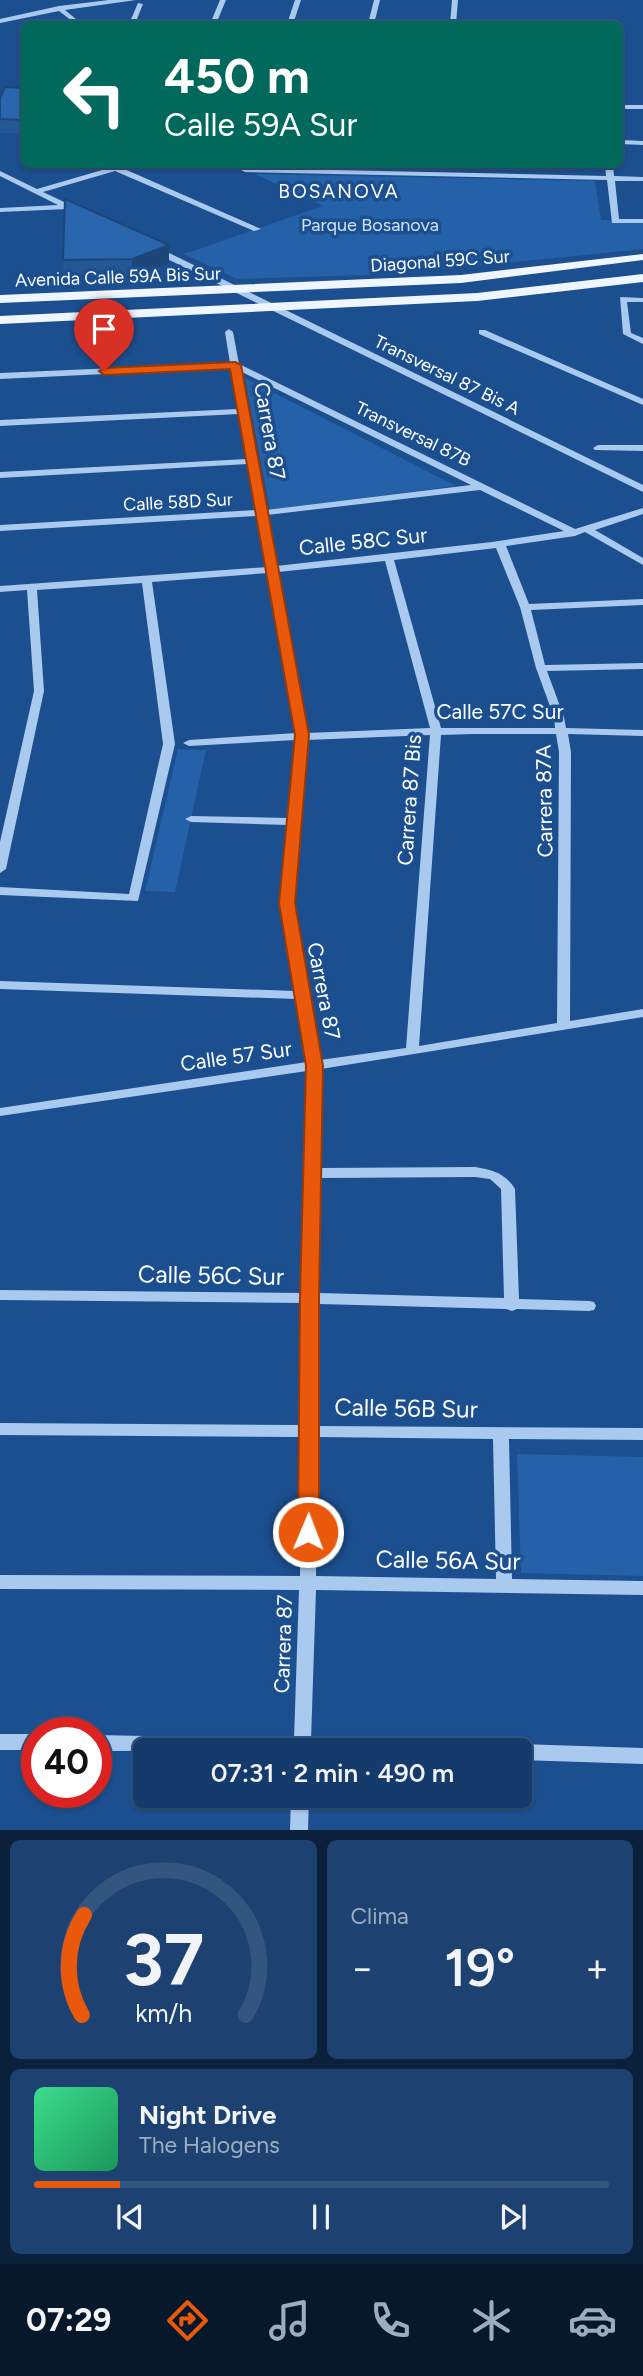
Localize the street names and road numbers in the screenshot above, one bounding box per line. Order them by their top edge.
street label: Diagonal 59C Sur [370,245,510,277]
street label: Avenida Calle 59A Bis Sur [15,262,221,292]
street label: Transversal 87 Bis A [371,330,523,420]
street label: Carrera 87 [249,380,291,482]
street label: Transversal 87B [352,397,474,471]
street label: Calle 58D Sur [123,488,233,516]
street label: Calle 58C Sur [298,522,428,560]
street label: Calle 57C Sur [436,699,564,724]
street label: Carrera 87 Bis [392,734,426,866]
street label: Carrera 87A [531,744,557,858]
street label: Carrera 87 [302,940,346,1042]
street label: Calle 57 Sur [179,1036,293,1076]
street label: Calle 56C Sur [138,1259,284,1291]
street label: Calle 56B Sur [334,1392,478,1424]
street label: Calle 56A Sur [375,1544,521,1576]
street label: Carrera 87 [269,1594,297,1694]

